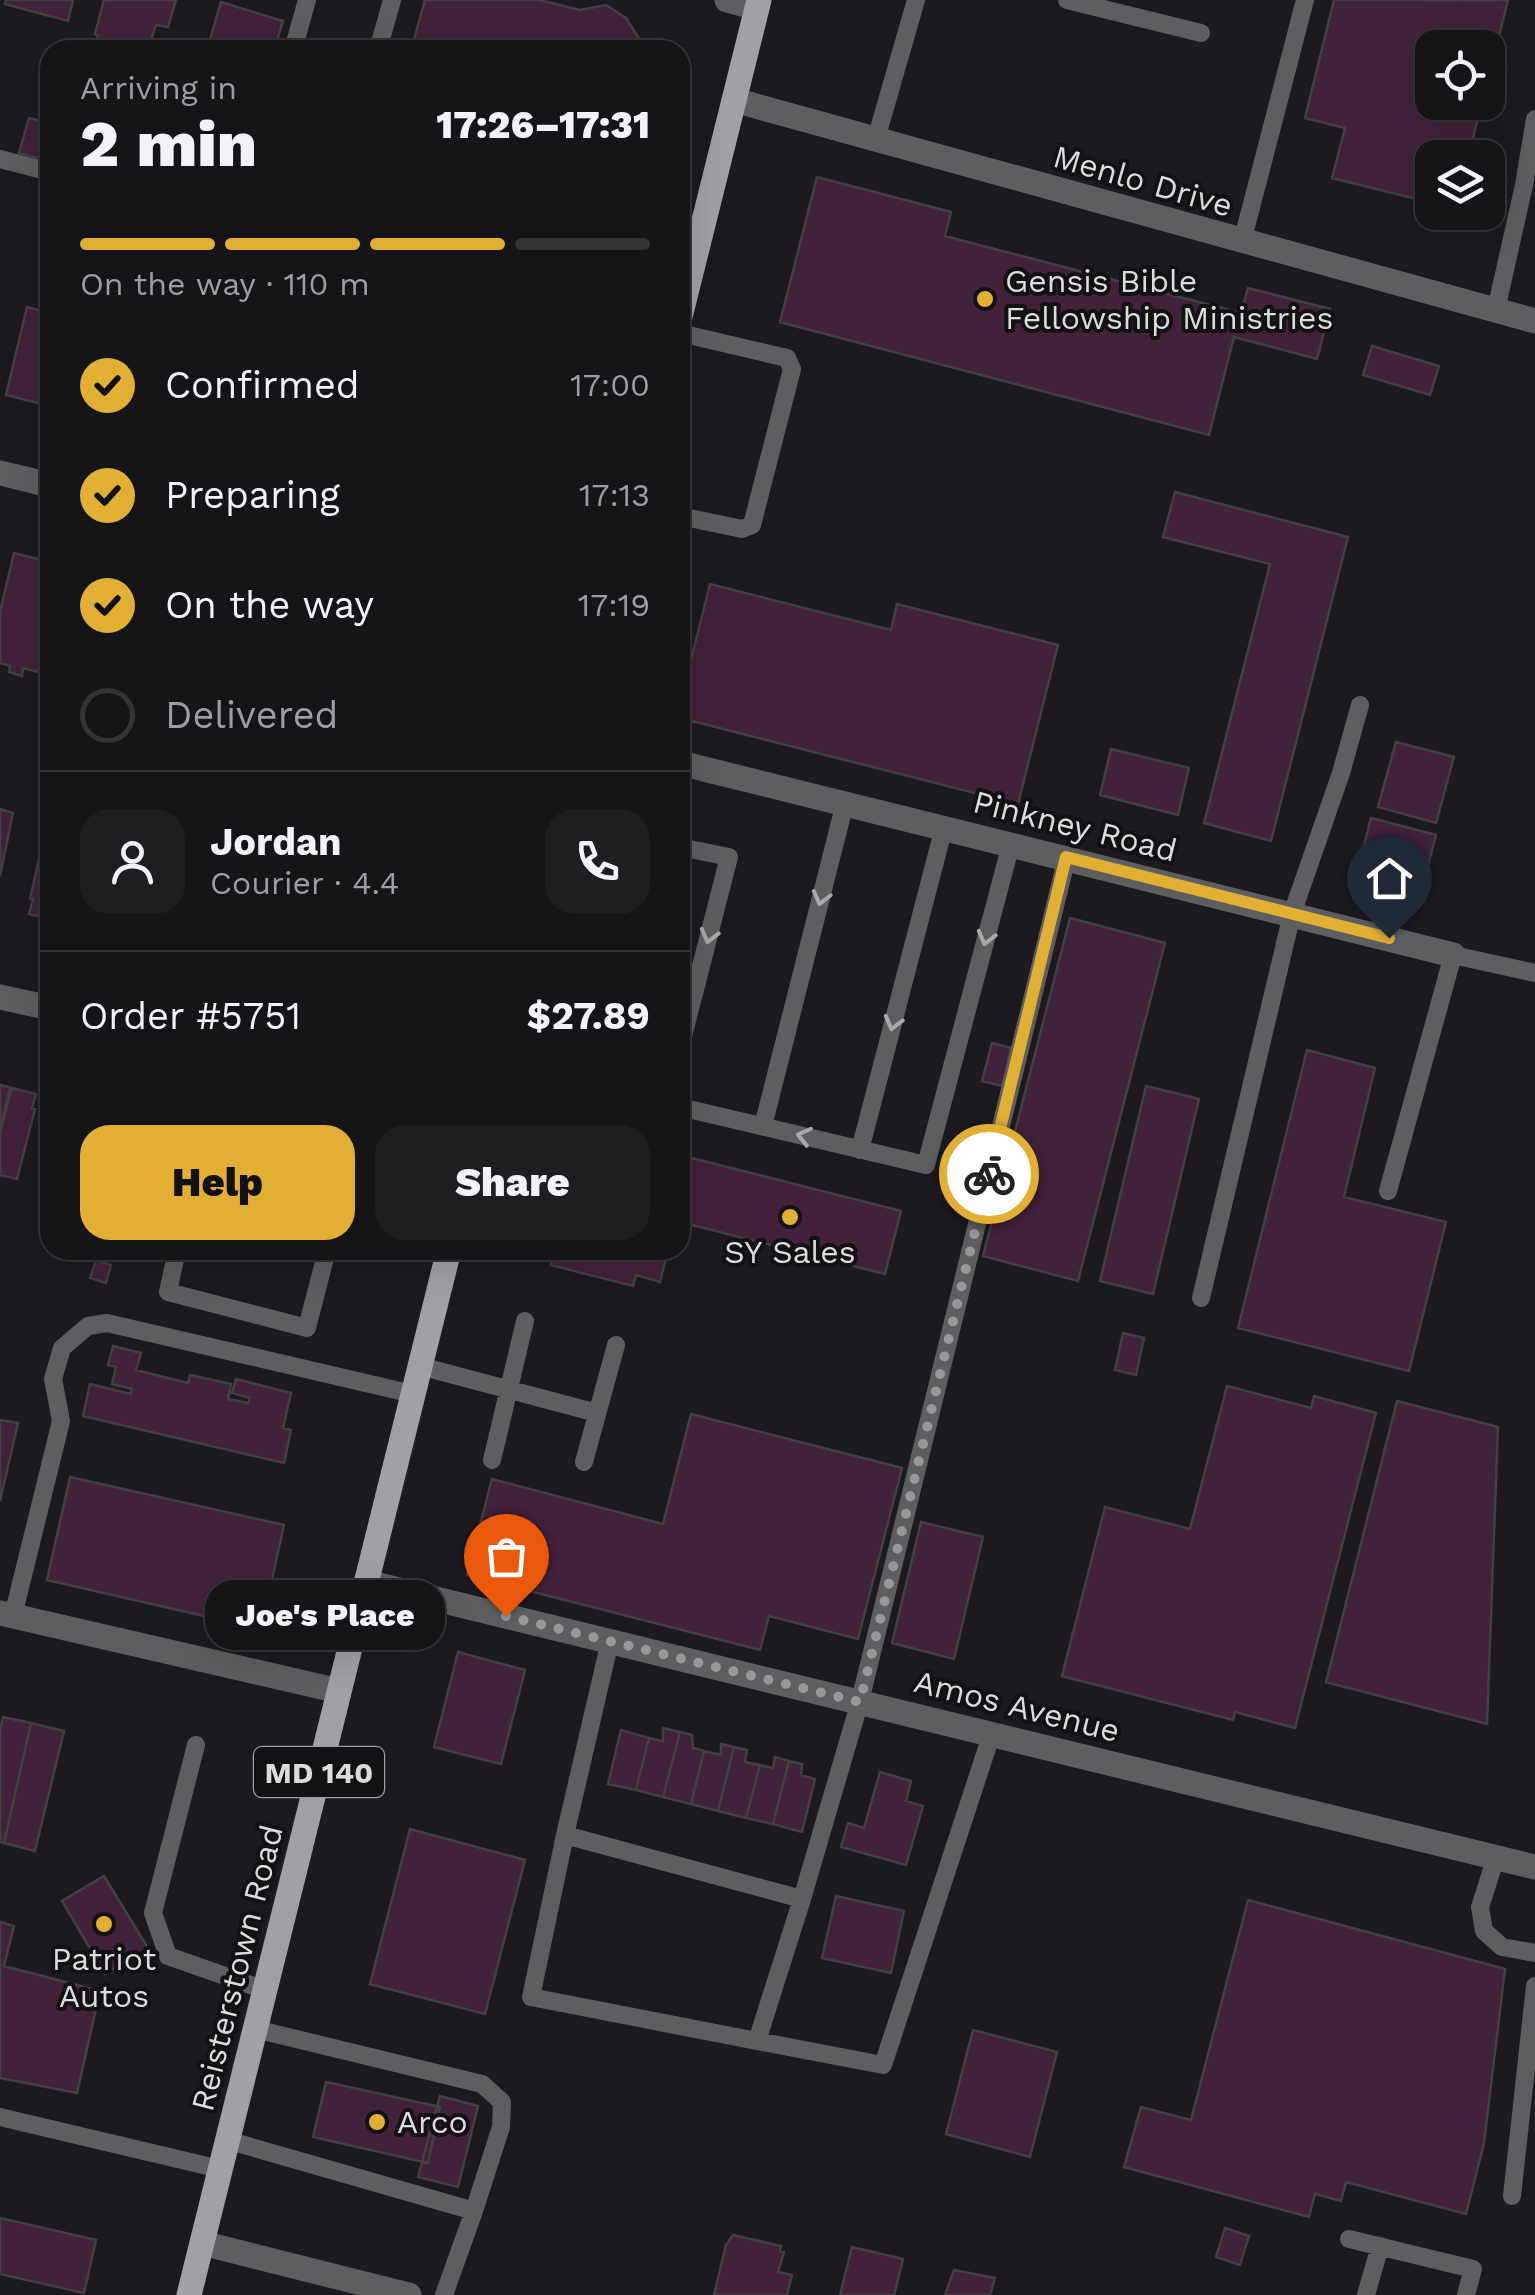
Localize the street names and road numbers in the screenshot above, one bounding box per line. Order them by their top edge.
street label: Menlo Drive [1049,137,1237,225]
street label: Pinkney Road [969,782,1181,870]
street label: Amos Avenue [910,1662,1124,1750]
road number: MD 140 [254,1747,384,1797]
street label: Reisterstown Road [183,1821,291,2115]

